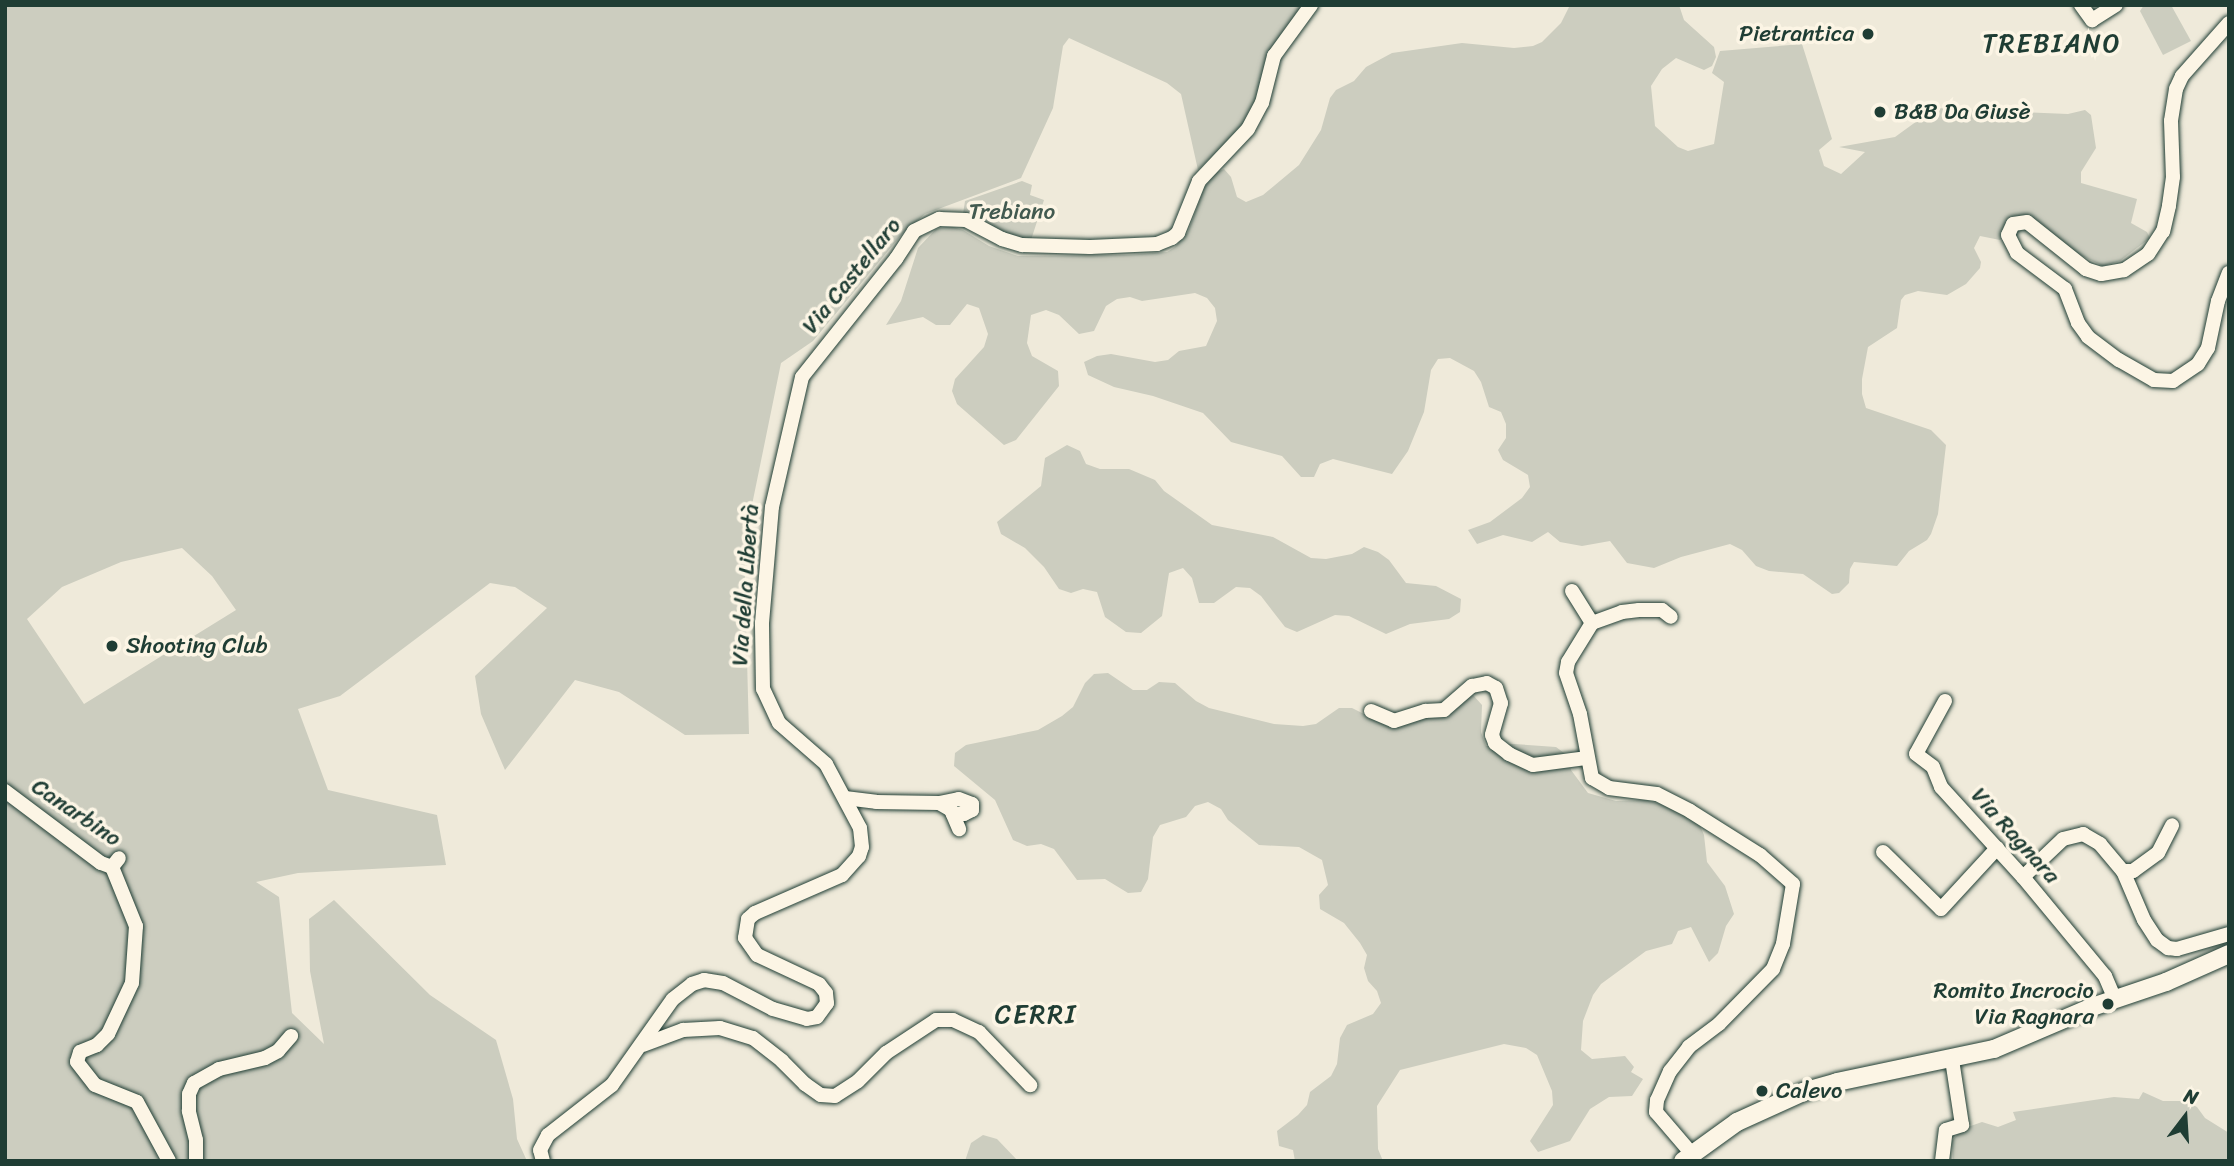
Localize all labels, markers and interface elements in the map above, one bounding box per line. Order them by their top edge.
place label: Pietrantica [1739,20,1854,48]
marker: Pietrantica [1860,26,1876,42]
district label: TREBIANO [1984,28,2120,60]
place label: B&B Da Giusè [1894,98,2031,126]
marker: B&B Da Giusè [1872,104,1888,120]
park label: Trebiano [969,198,1055,226]
street label: Via Castellaro [797,212,907,340]
street label: Via della Libertà [727,502,765,668]
place label: Shooting Club [126,632,268,660]
marker: Shooting Club [104,638,120,654]
street label: Canarbino [26,773,126,853]
street label: Via Ragnara [1965,782,2065,890]
place label: Romito Incrocio Via Ragnara [1934,977,2094,1031]
marker: Romito Incrocio Via Ragnara [2100,996,2116,1012]
district label: CERRI [997,999,1075,1031]
place label: Calevo [1776,1077,1842,1105]
text: N [2180,1079,2202,1114]
north arrow [2150,1082,2220,1152]
marker: Calevo [1754,1083,1770,1099]

